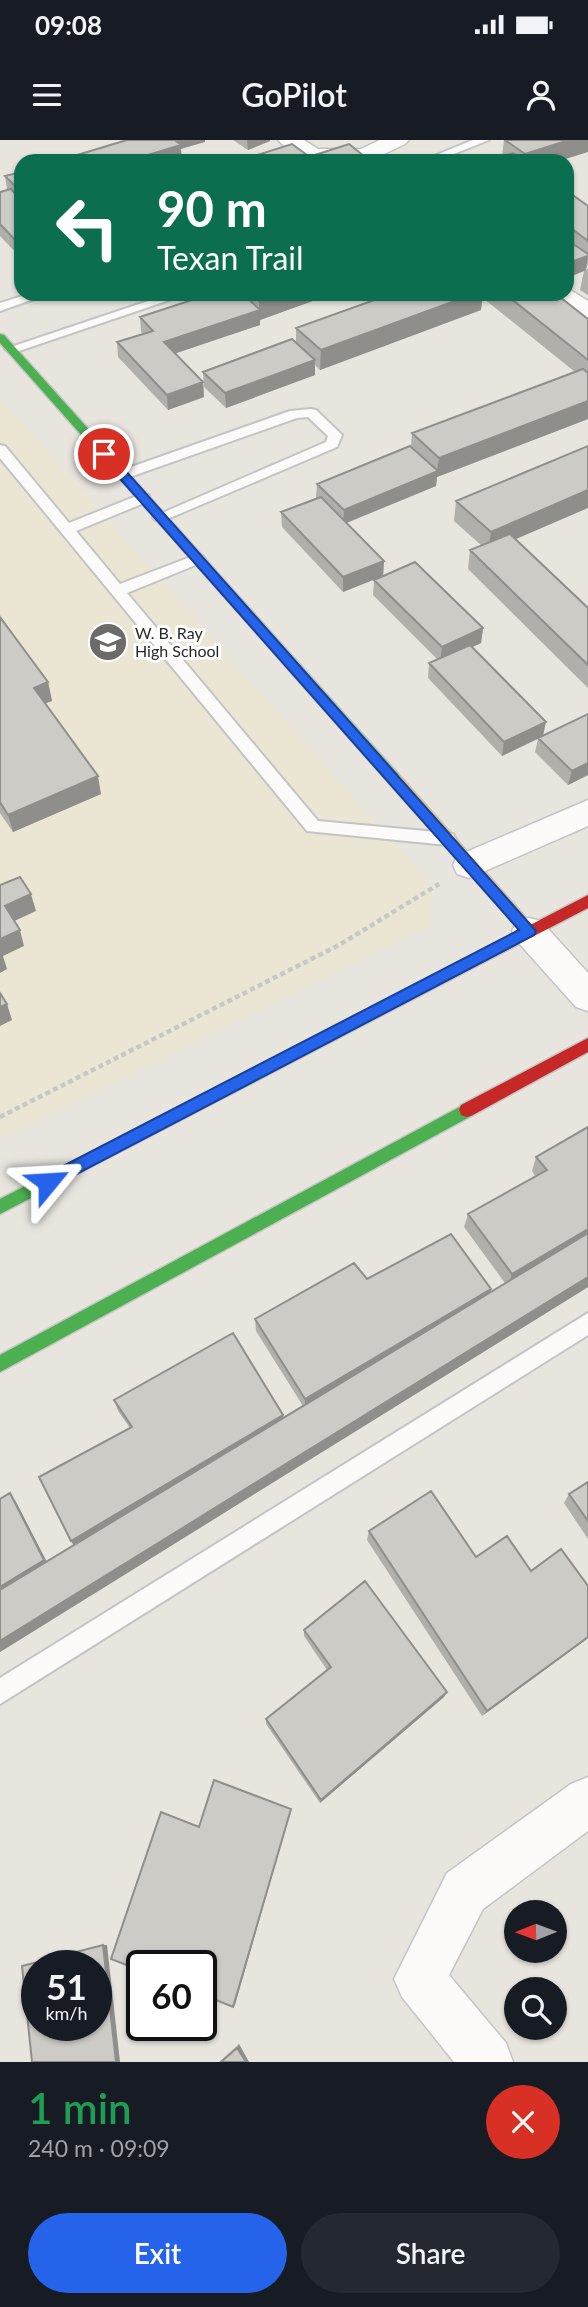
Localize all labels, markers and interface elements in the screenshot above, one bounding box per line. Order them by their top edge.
text: 09:08 [35,9,102,41]
text: GoPilot [241,75,347,114]
icon: menu [28,76,66,114]
icon: person [522,76,560,114]
text: 90 m [157,179,267,237]
icon: left [42,182,133,273]
text: Texan Trail [157,238,304,277]
pin [74,424,134,484]
icon: arrive [85,435,123,473]
school or university icon: W. B. Ray High School [87,621,129,663]
place label: W. B. Ray High School [135,623,219,660]
position arrow [11,1145,85,1219]
north arrow [504,1900,567,1964]
map controls [504,1900,567,2040]
speed limit sign: 60 [126,1950,217,2041]
text: 51 [46,1965,87,2007]
button: search [504,1977,567,2040]
text: km/h [45,2002,88,2024]
text: 1 min [28,2083,132,2133]
button: close [486,2085,560,2159]
text: 240 m · 09:09 [28,2134,170,2162]
button: Exit [28,2213,287,2293]
button: Share [301,2213,560,2293]

